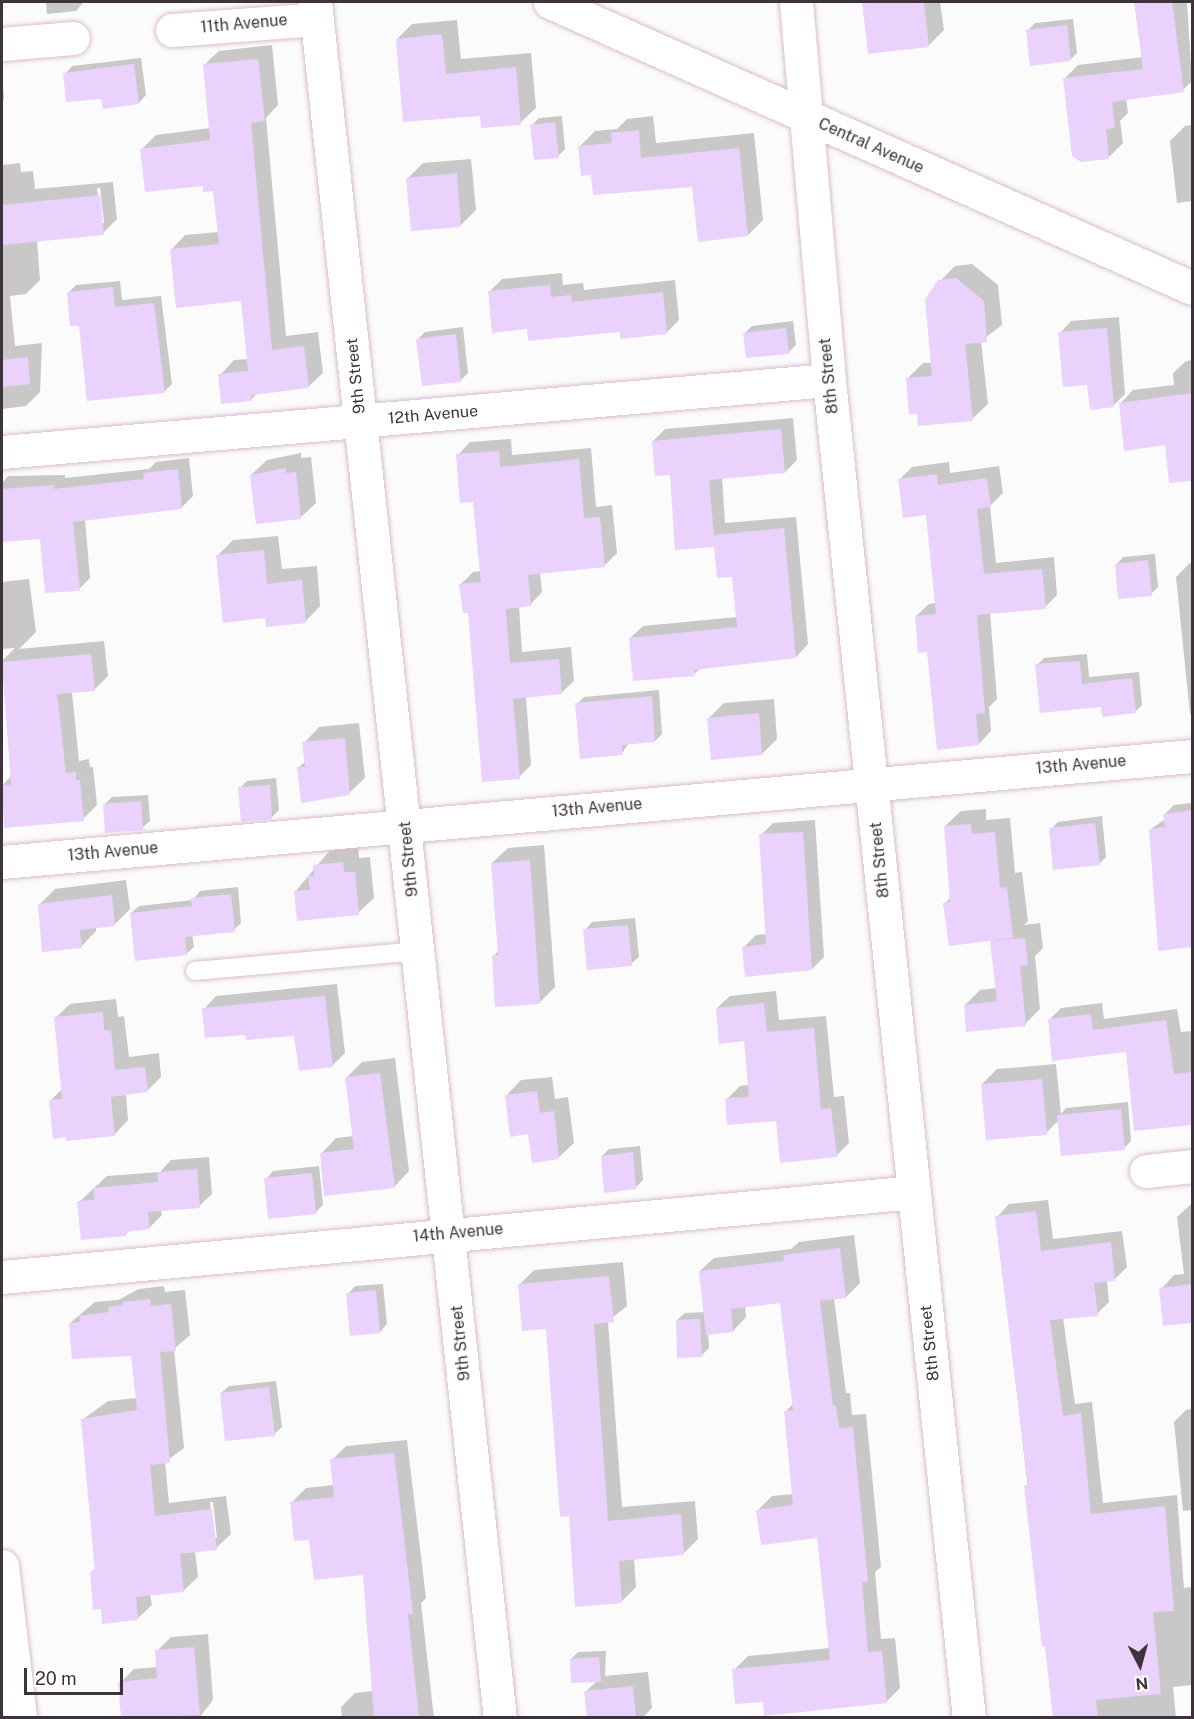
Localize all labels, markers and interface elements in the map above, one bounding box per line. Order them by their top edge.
street label: 11th Avenue [200,11,288,37]
street label: Central Avenue [815,114,927,178]
street label: 9th Street [342,337,370,415]
street label: 8th Street [815,337,843,415]
street label: 12th Avenue [387,401,479,429]
street label: 13th Avenue [1035,751,1127,779]
street label: 13th Avenue [551,794,643,822]
street label: 9th Street [395,820,423,898]
street label: 8th Street [866,821,894,899]
street label: 13th Avenue [67,838,159,866]
street label: 14th Avenue [412,1219,504,1247]
street label: 9th Street [447,1304,475,1382]
street label: 8th Street [916,1304,944,1382]
north arrow [1110,1635,1170,1695]
scale bar [27,1656,126,1694]
text: 20 m [35,1668,77,1689]
text: N [1135,1673,1149,1693]

